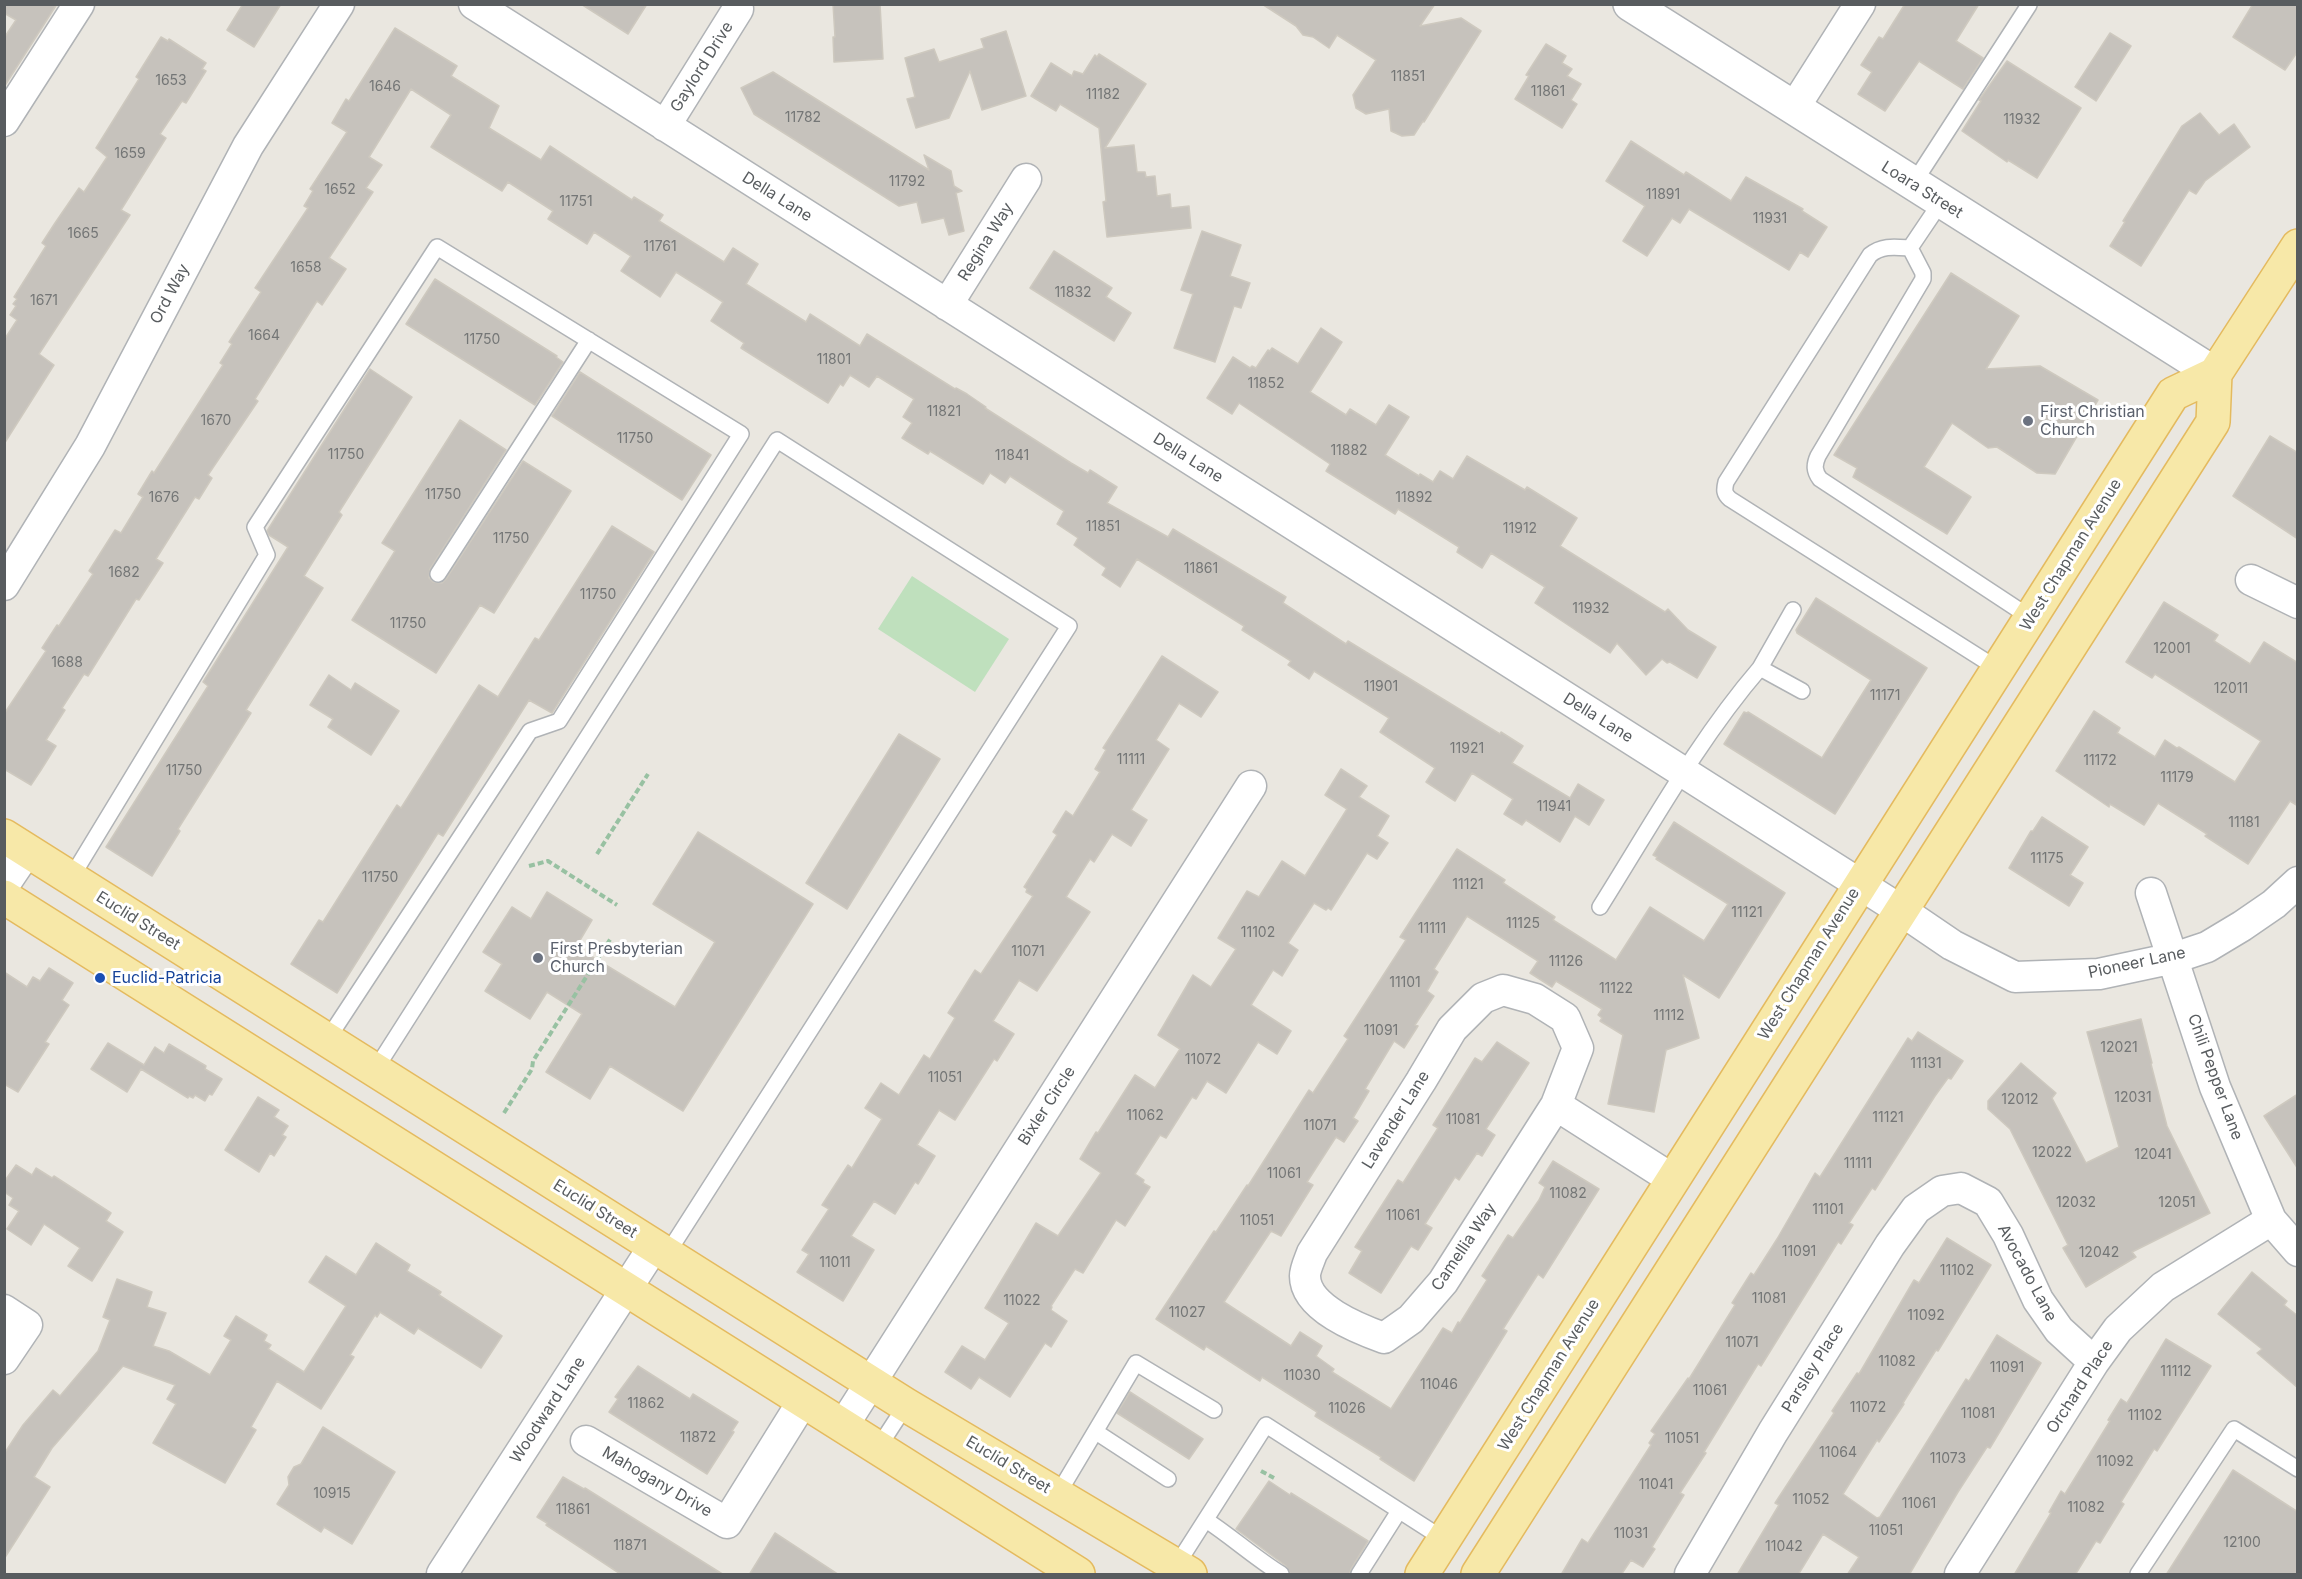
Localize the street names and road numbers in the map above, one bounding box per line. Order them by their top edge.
street label: Gaylord Drive [667,18,737,116]
street label: Loara Street [1878,157,1966,223]
street label: Della Lane [738,168,816,226]
street label: Regina Way [954,199,1018,285]
street label: Ord Way [146,261,194,327]
street label: Della Lane [1149,429,1227,487]
street label: West Chapman Avenue [2016,475,2126,635]
street label: Della Lane [1559,689,1637,747]
street label: West Chapman Avenue [1754,884,1864,1044]
street label: Euclid Street [92,888,184,954]
street label: Pioneer Lane [2087,943,2187,983]
street label: Chili Pepper Lane [2183,1011,2247,1143]
street label: Bixler Circle [1014,1063,1080,1149]
street label: Lavender Lane [1358,1068,1434,1172]
street label: Euclid Street [549,1176,641,1242]
street label: Camellia Way [1428,1199,1500,1295]
street label: Avocado Lane [1993,1221,2061,1325]
street label: West Chapman Avenue [1494,1295,1604,1455]
street label: Parsley Place [1778,1320,1848,1416]
street label: Orchard Place [2043,1337,2117,1437]
street label: Woodward Lane [506,1353,590,1467]
street label: Euclid Street [962,1432,1054,1498]
street label: Mahogany Drive [599,1443,715,1521]

